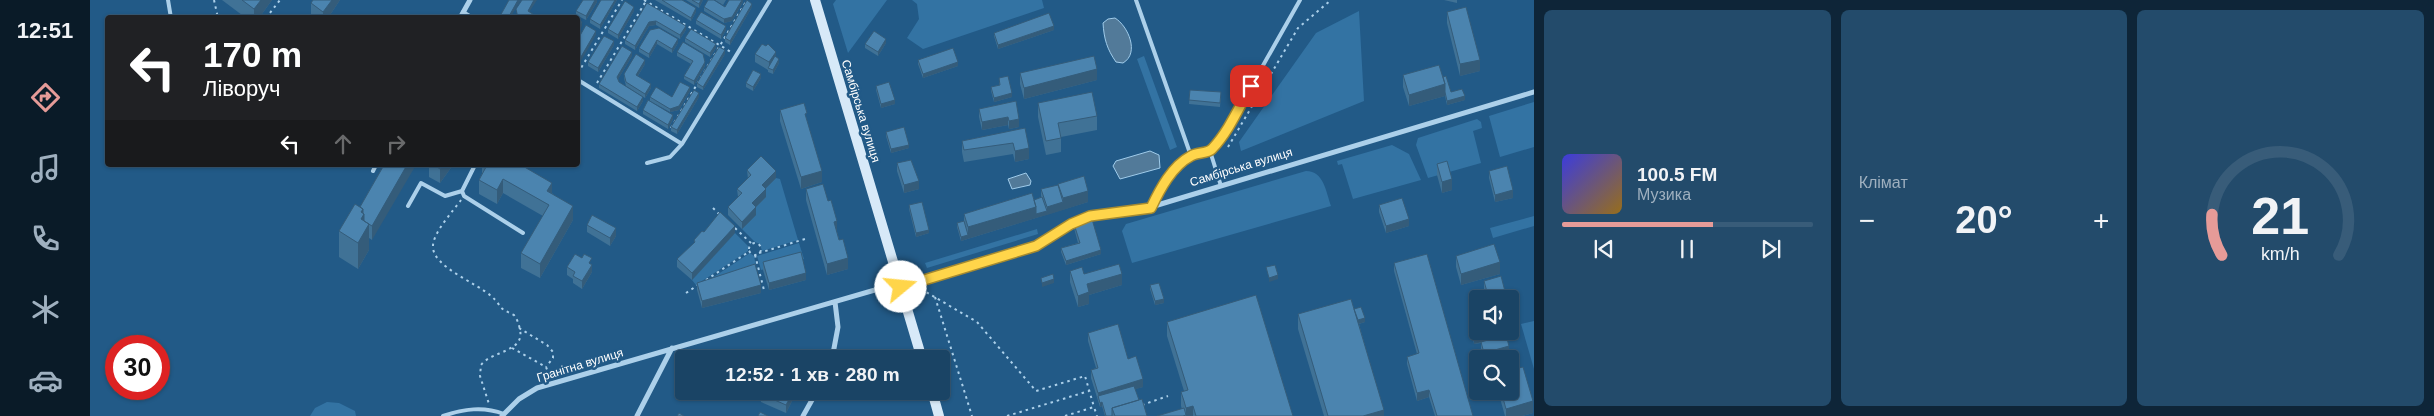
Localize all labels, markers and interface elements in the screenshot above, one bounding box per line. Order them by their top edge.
text: 12:51 [17,18,73,43]
icon: left [120,35,185,100]
text: 170 m [203,35,302,74]
street label: Самбірська вулиця [839,58,883,164]
pin [1230,65,1272,107]
icon: arrive [1237,72,1265,100]
text: Ліворуч [203,76,280,101]
icon: directions [28,80,63,115]
icon: left [276,130,304,158]
icon: ahead [329,130,357,158]
icon: right [382,130,410,158]
street label: Самбірська вулиця [1188,145,1294,189]
icon: music [28,151,63,186]
text: 100.5 FM [1637,164,1717,185]
text: Клімат [1859,174,1908,191]
text: Музика [1637,186,1691,203]
text: 21 [2252,187,2310,245]
text: 20° [1955,199,2013,241]
text: − [1859,205,1875,236]
text: + [2093,205,2109,236]
icon: phone [28,221,63,256]
icon: previous [1590,235,1618,263]
icon: pause [1673,235,1701,263]
icon: next [1757,235,1785,263]
text: km/h [2261,244,2300,264]
position arrow [874,260,926,312]
map controls [1469,290,1519,400]
button: sound [1469,290,1519,340]
icon: climate [28,292,63,327]
speed limit sign: 30 [105,335,170,400]
street label: Гранітна вулиця [535,345,625,385]
button: search [1469,350,1519,400]
icon: car [28,363,63,398]
text: 12:52 · 1 хв · 280 m [725,364,900,385]

